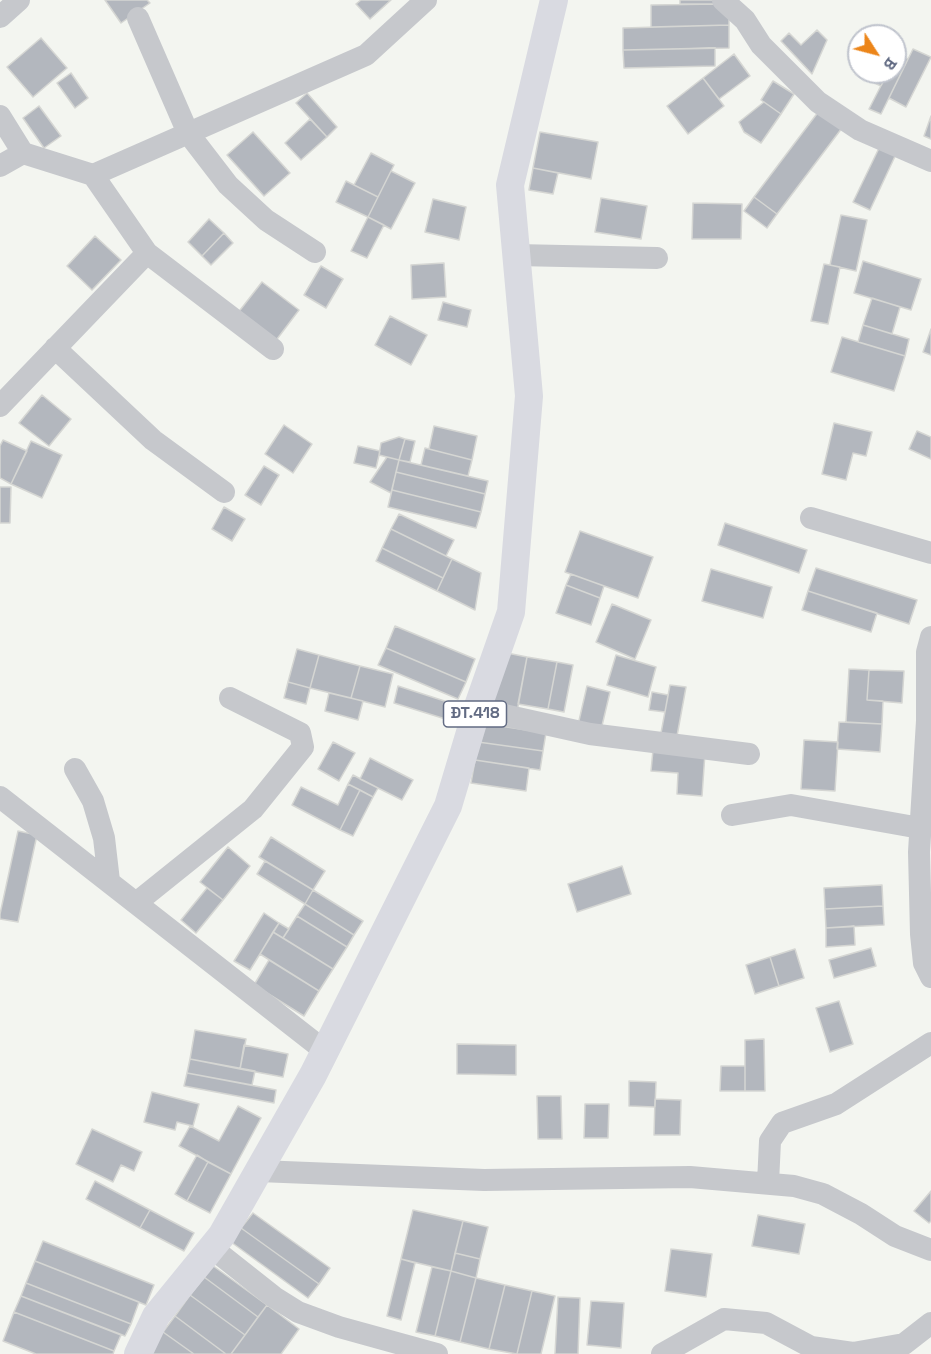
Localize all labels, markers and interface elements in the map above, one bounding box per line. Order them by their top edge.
north arrow [847,24,907,84]
text: B [879,53,902,74]
road number: ĐT.418 [444,701,506,727]

